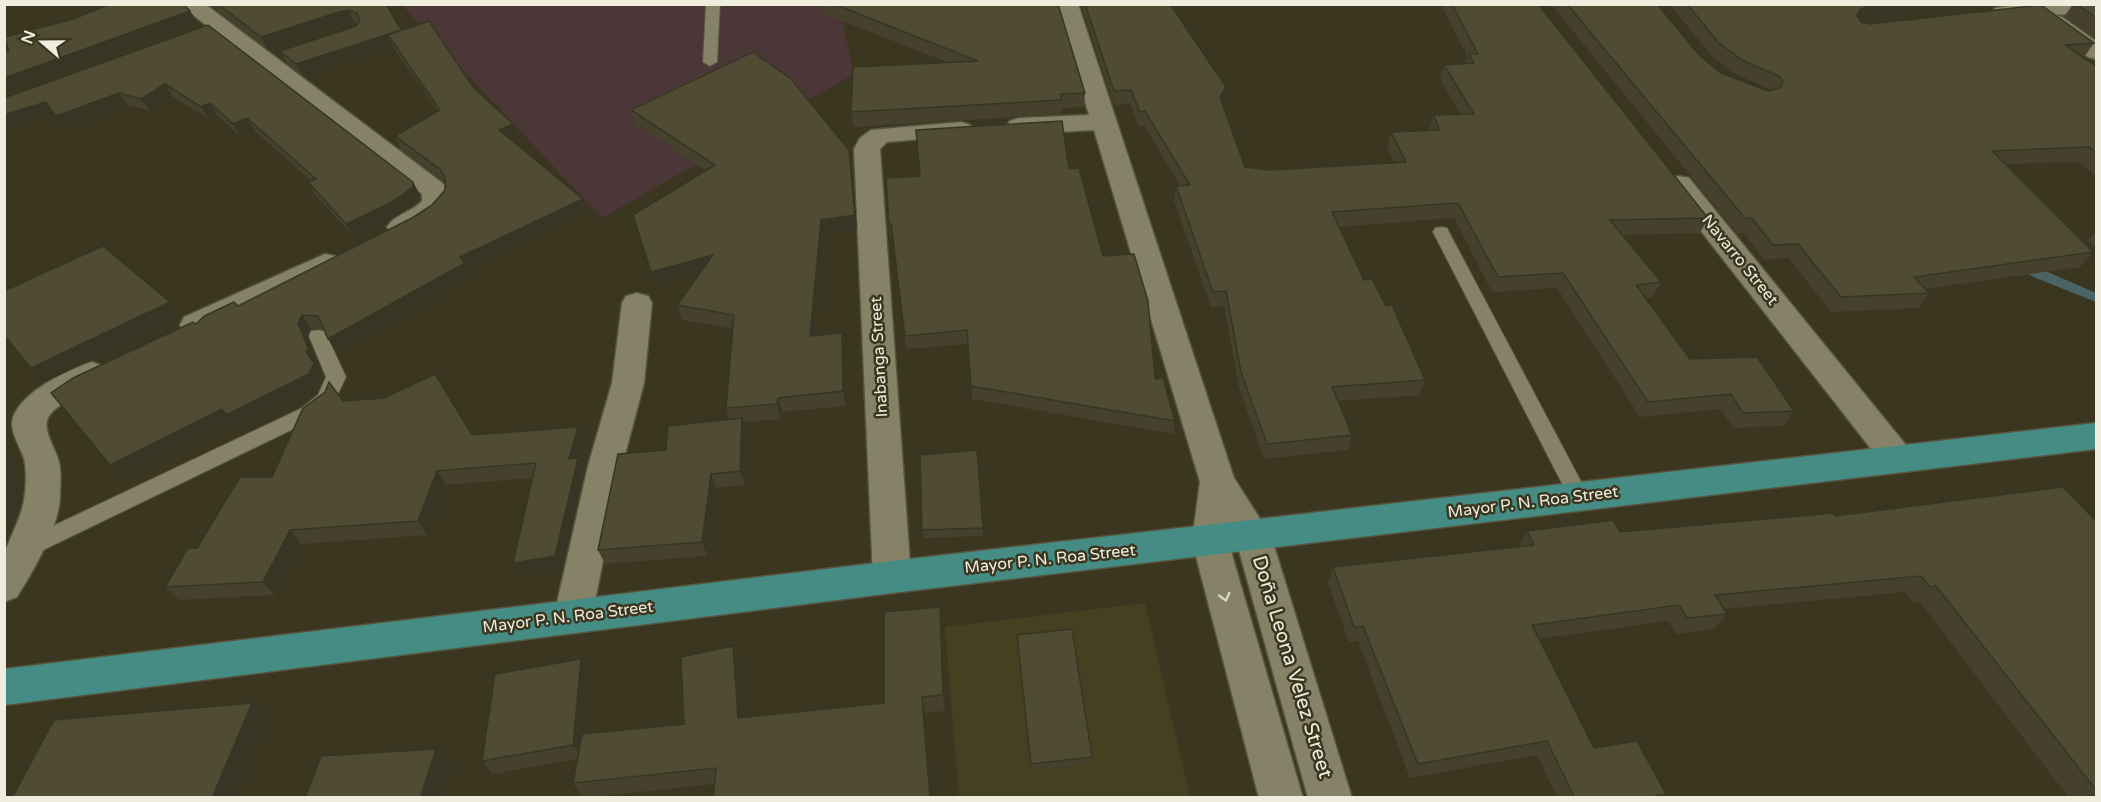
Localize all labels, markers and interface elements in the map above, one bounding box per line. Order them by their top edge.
north arrow [12,12,72,72]
text: N [17,28,40,47]
street label: Navarro Street [1697,211,1783,309]
street label: Inabanga Street [866,296,892,418]
street label: Mayor P. N. Roa Street [1447,482,1619,522]
street label: Mayor P. N. Roa Street [964,540,1136,578]
street label: Doña Leona Velez Street [1247,553,1337,782]
one-way arrow [1218,592,1231,602]
street label: Mayor P. N. Roa Street [482,597,654,637]

